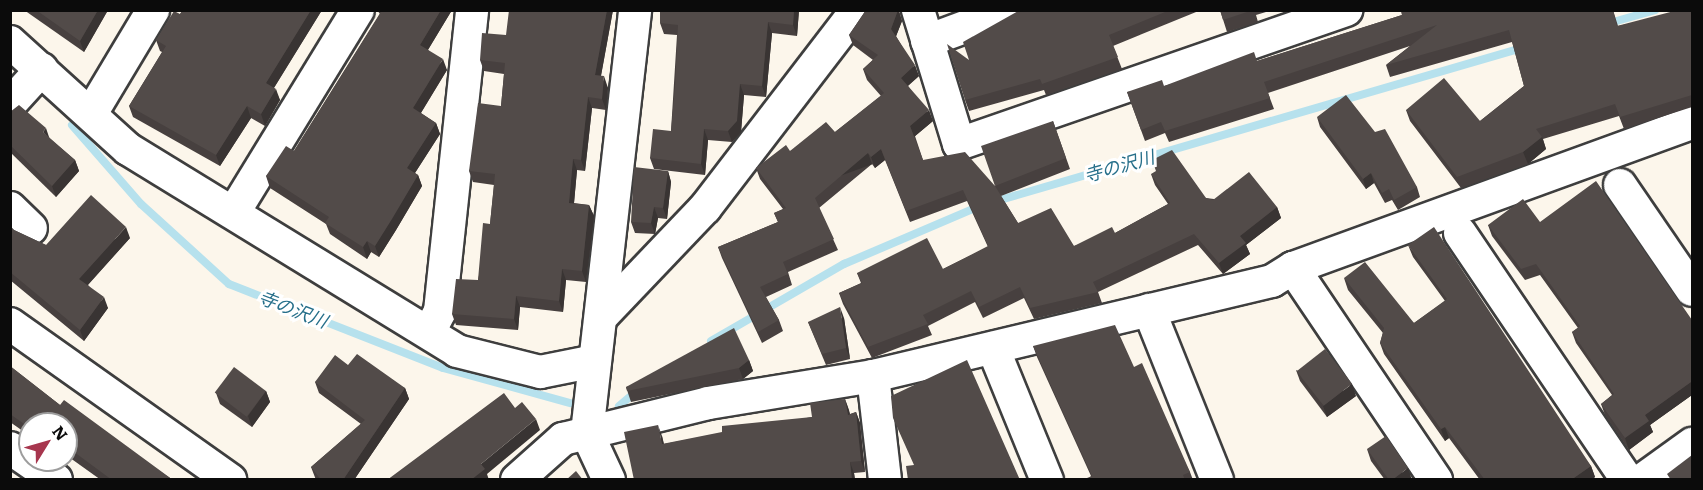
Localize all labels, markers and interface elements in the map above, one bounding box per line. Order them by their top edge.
water label: 寺の沢川 [1081,146,1157,186]
water label: 寺の沢川 [256,286,330,332]
north arrow [18,412,78,472]
text: N [47,420,74,445]

